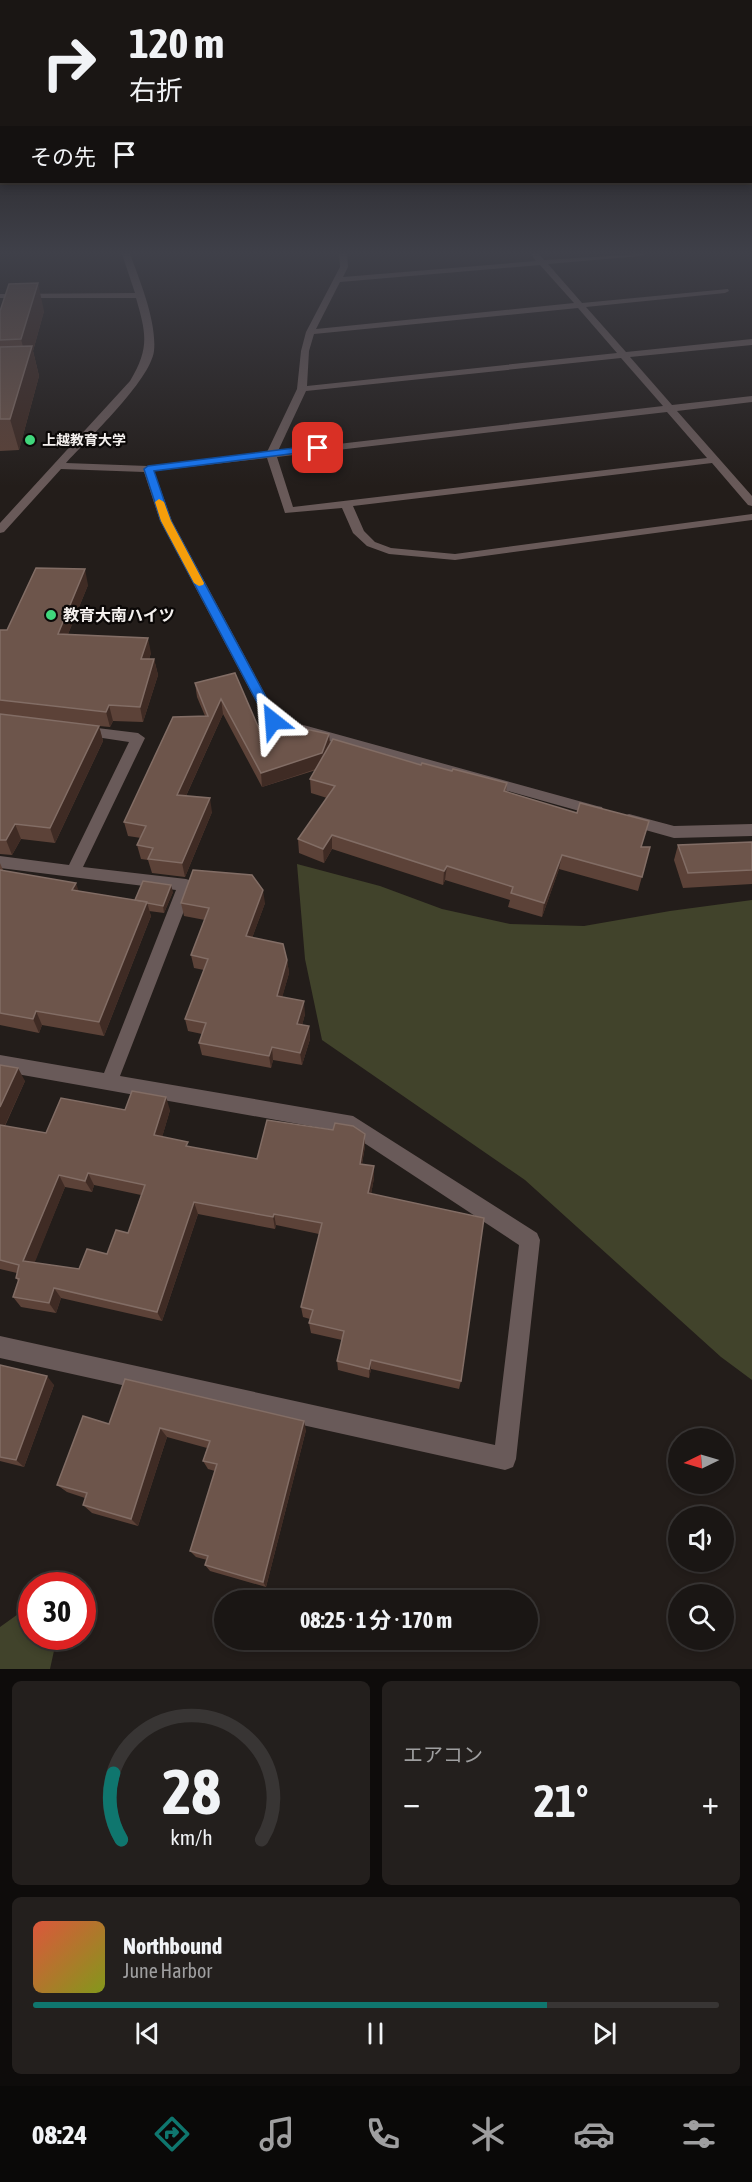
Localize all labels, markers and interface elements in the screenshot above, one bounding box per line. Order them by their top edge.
text: 120 m [129,19,224,67]
icon: right [30,24,108,102]
text: 右折 [129,75,183,106]
icon: arrive [108,138,141,171]
text: その先 [30,144,96,170]
pin [292,422,343,473]
icon: arrive [301,431,334,464]
place label: 上越教育大学 [42,432,126,448]
marker: 上越教育大学 [23,433,37,447]
place label: 教育大南ハイツ [63,606,175,624]
marker: 教育大南ハイツ [44,608,58,622]
position arrow [241,689,305,753]
north arrow [668,1428,734,1494]
map controls [668,1428,734,1650]
button: sound [668,1506,734,1572]
speed limit sign: 30 [18,1572,96,1650]
button: search [668,1584,734,1650]
text: 08:25 · 1 分 · 170 m [300,1607,452,1633]
text: エアコン [403,1743,483,1766]
text: 28 [162,1756,220,1827]
text: 21° [534,1775,588,1827]
text: − [403,1783,420,1821]
text: + [702,1783,719,1821]
text: km/h [170,1825,212,1850]
text: Northbound [123,1933,222,1959]
text: June Harbor [123,1959,212,1982]
icon: previous [131,2017,164,2050]
icon: pause [359,2017,392,2050]
icon: next [588,2017,621,2050]
icon: directions [151,2113,193,2155]
icon: music [256,2113,298,2155]
icon: phone [362,2113,404,2155]
icon: climate [467,2113,509,2155]
icon: car [573,2113,615,2155]
icon: filters [678,2113,720,2155]
text: 08:24 [32,2119,87,2150]

